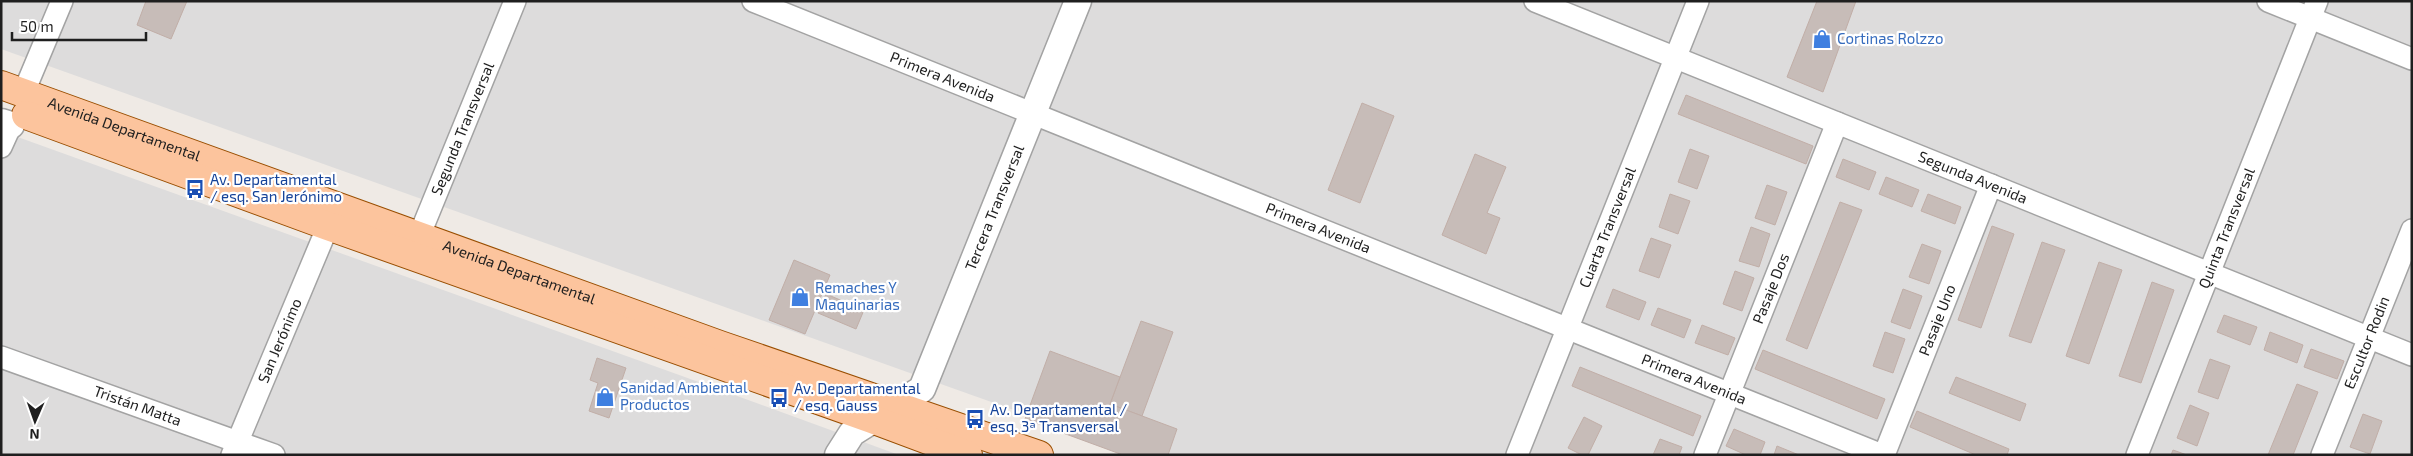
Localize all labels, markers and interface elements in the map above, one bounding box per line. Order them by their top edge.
scale bar [12,10,146,42]
text: 50 m [20,17,54,35]
shop icon: Cortinas Rolzzo [1811,28,1833,50]
place label: Cortinas Rolzzo [1837,29,1943,47]
street label: Primera Avenida [888,47,998,105]
street label: Segunda Transversal [427,59,497,198]
street label: Avenida Departamental [46,93,204,165]
street label: Tercera Transversal [961,142,1027,273]
street label: Segunda Avenida [1916,147,2030,207]
street label: Cuarta Transversal [1575,164,1639,290]
street label: Quinta Transversal [2194,164,2258,291]
place label: Av. Departamental / esq. San Jerónimo [210,170,342,205]
bus stop icon: Av. Departamental / esq. San Jerónimo [184,178,206,200]
street label: Primera Avenida [1263,198,1373,256]
street label: Avenida Departamental [441,236,599,307]
street label: Pasaje Dos [1748,250,1792,326]
place label: Remaches Y Maquinarias [815,278,900,313]
street label: Pasaje Uno [1914,281,1959,358]
shop icon: Remaches Y Maquinarias [789,286,811,308]
street label: Escultor Rodin [2339,293,2393,391]
street label: San Jerónimo [253,295,305,385]
street label: Primera Avenida [1639,349,1749,408]
place label: Sanidad Ambiental Productos [620,378,748,413]
place label: Av. Departamental / esq. Gauss [794,379,921,414]
street label: Tristán Matta [92,381,184,429]
shop icon: Sanidad Ambiental Productos [594,386,616,408]
bus stop icon: Av. Departamental / esq. Gauss [768,387,790,409]
north arrow [10,396,60,446]
place label: Av. Departamental / esq. 3ª Transversal [990,400,1127,435]
bus stop icon: Av. Departamental / esq. 3ª Transversal [964,408,986,430]
text: N [29,426,40,443]

